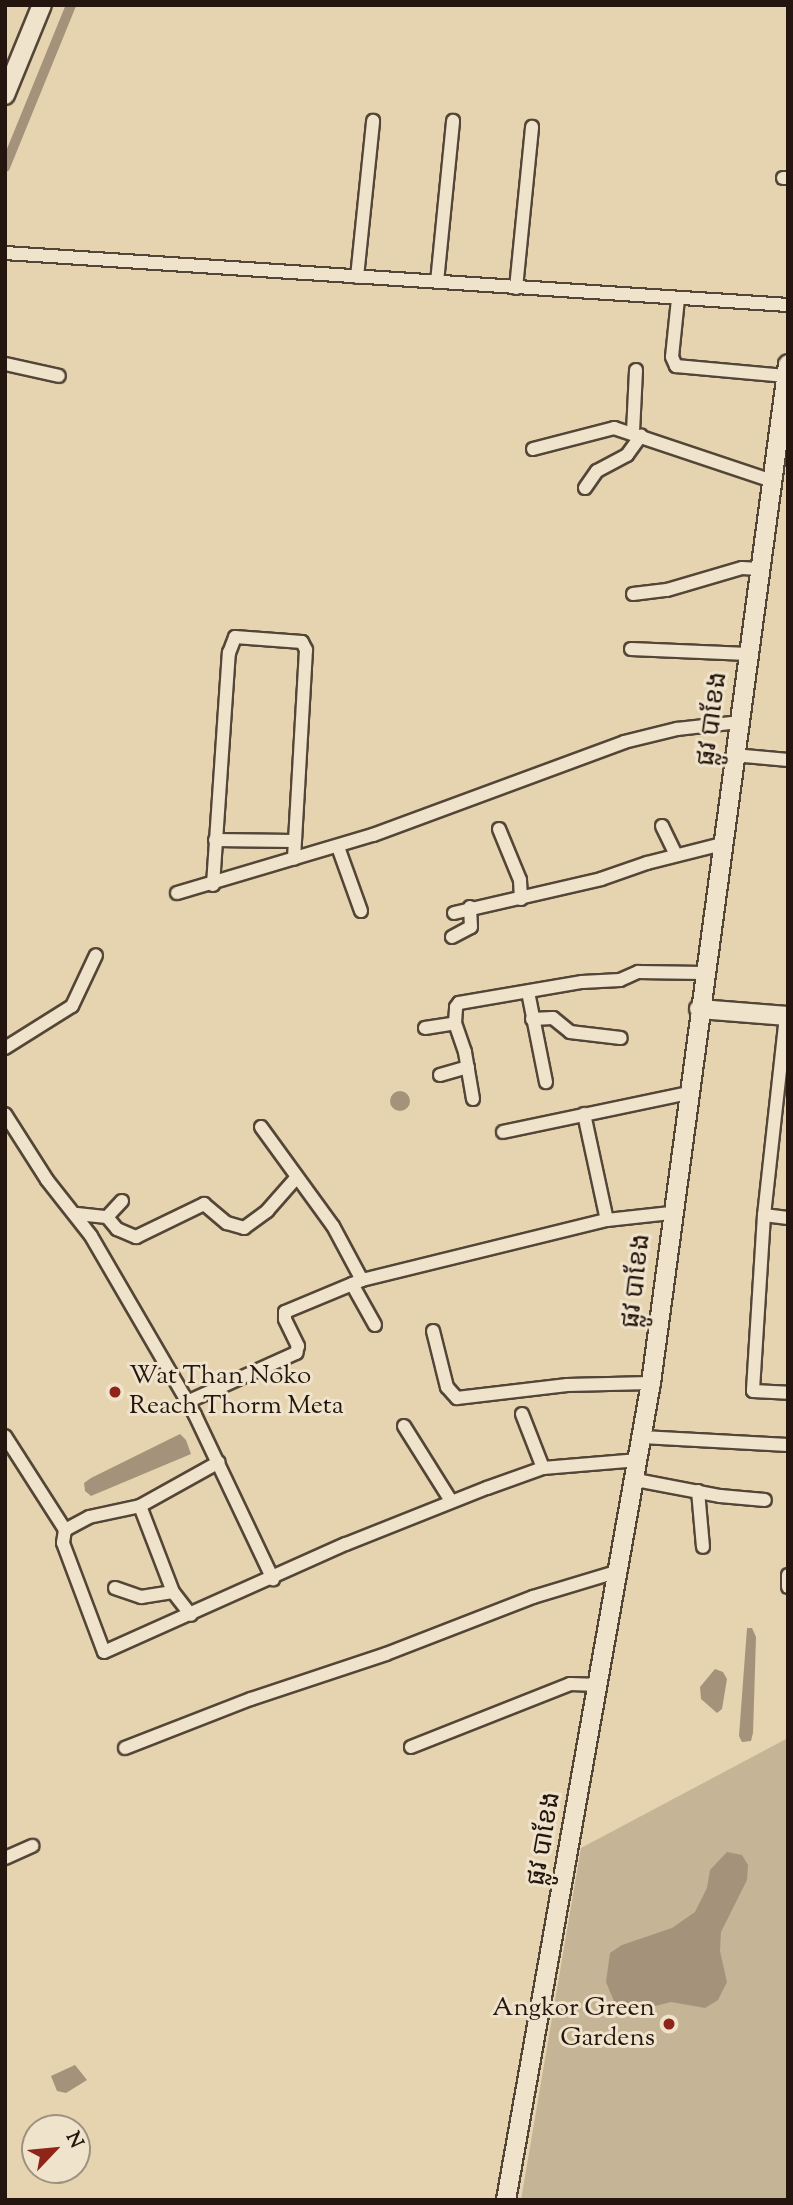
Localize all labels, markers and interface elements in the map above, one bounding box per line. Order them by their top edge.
street label: ផ្លូវ បាខែង [691,670,735,768]
street label: ផ្លូវ បាខែង [616,1232,658,1330]
place label: Wat Than Noko Reach Thorm Meta [129,1361,344,1422]
marker: Wat Than Noko Reach Thorm Meta [107,1384,123,1400]
street label: ផ្លូវ បាខែង [521,1789,569,1889]
place label: Angkor Green Gardens [492,1993,655,2054]
marker: Angkor Green Gardens [661,2016,677,2032]
north arrow [21,2114,91,2184]
text: N [58,2128,89,2153]

